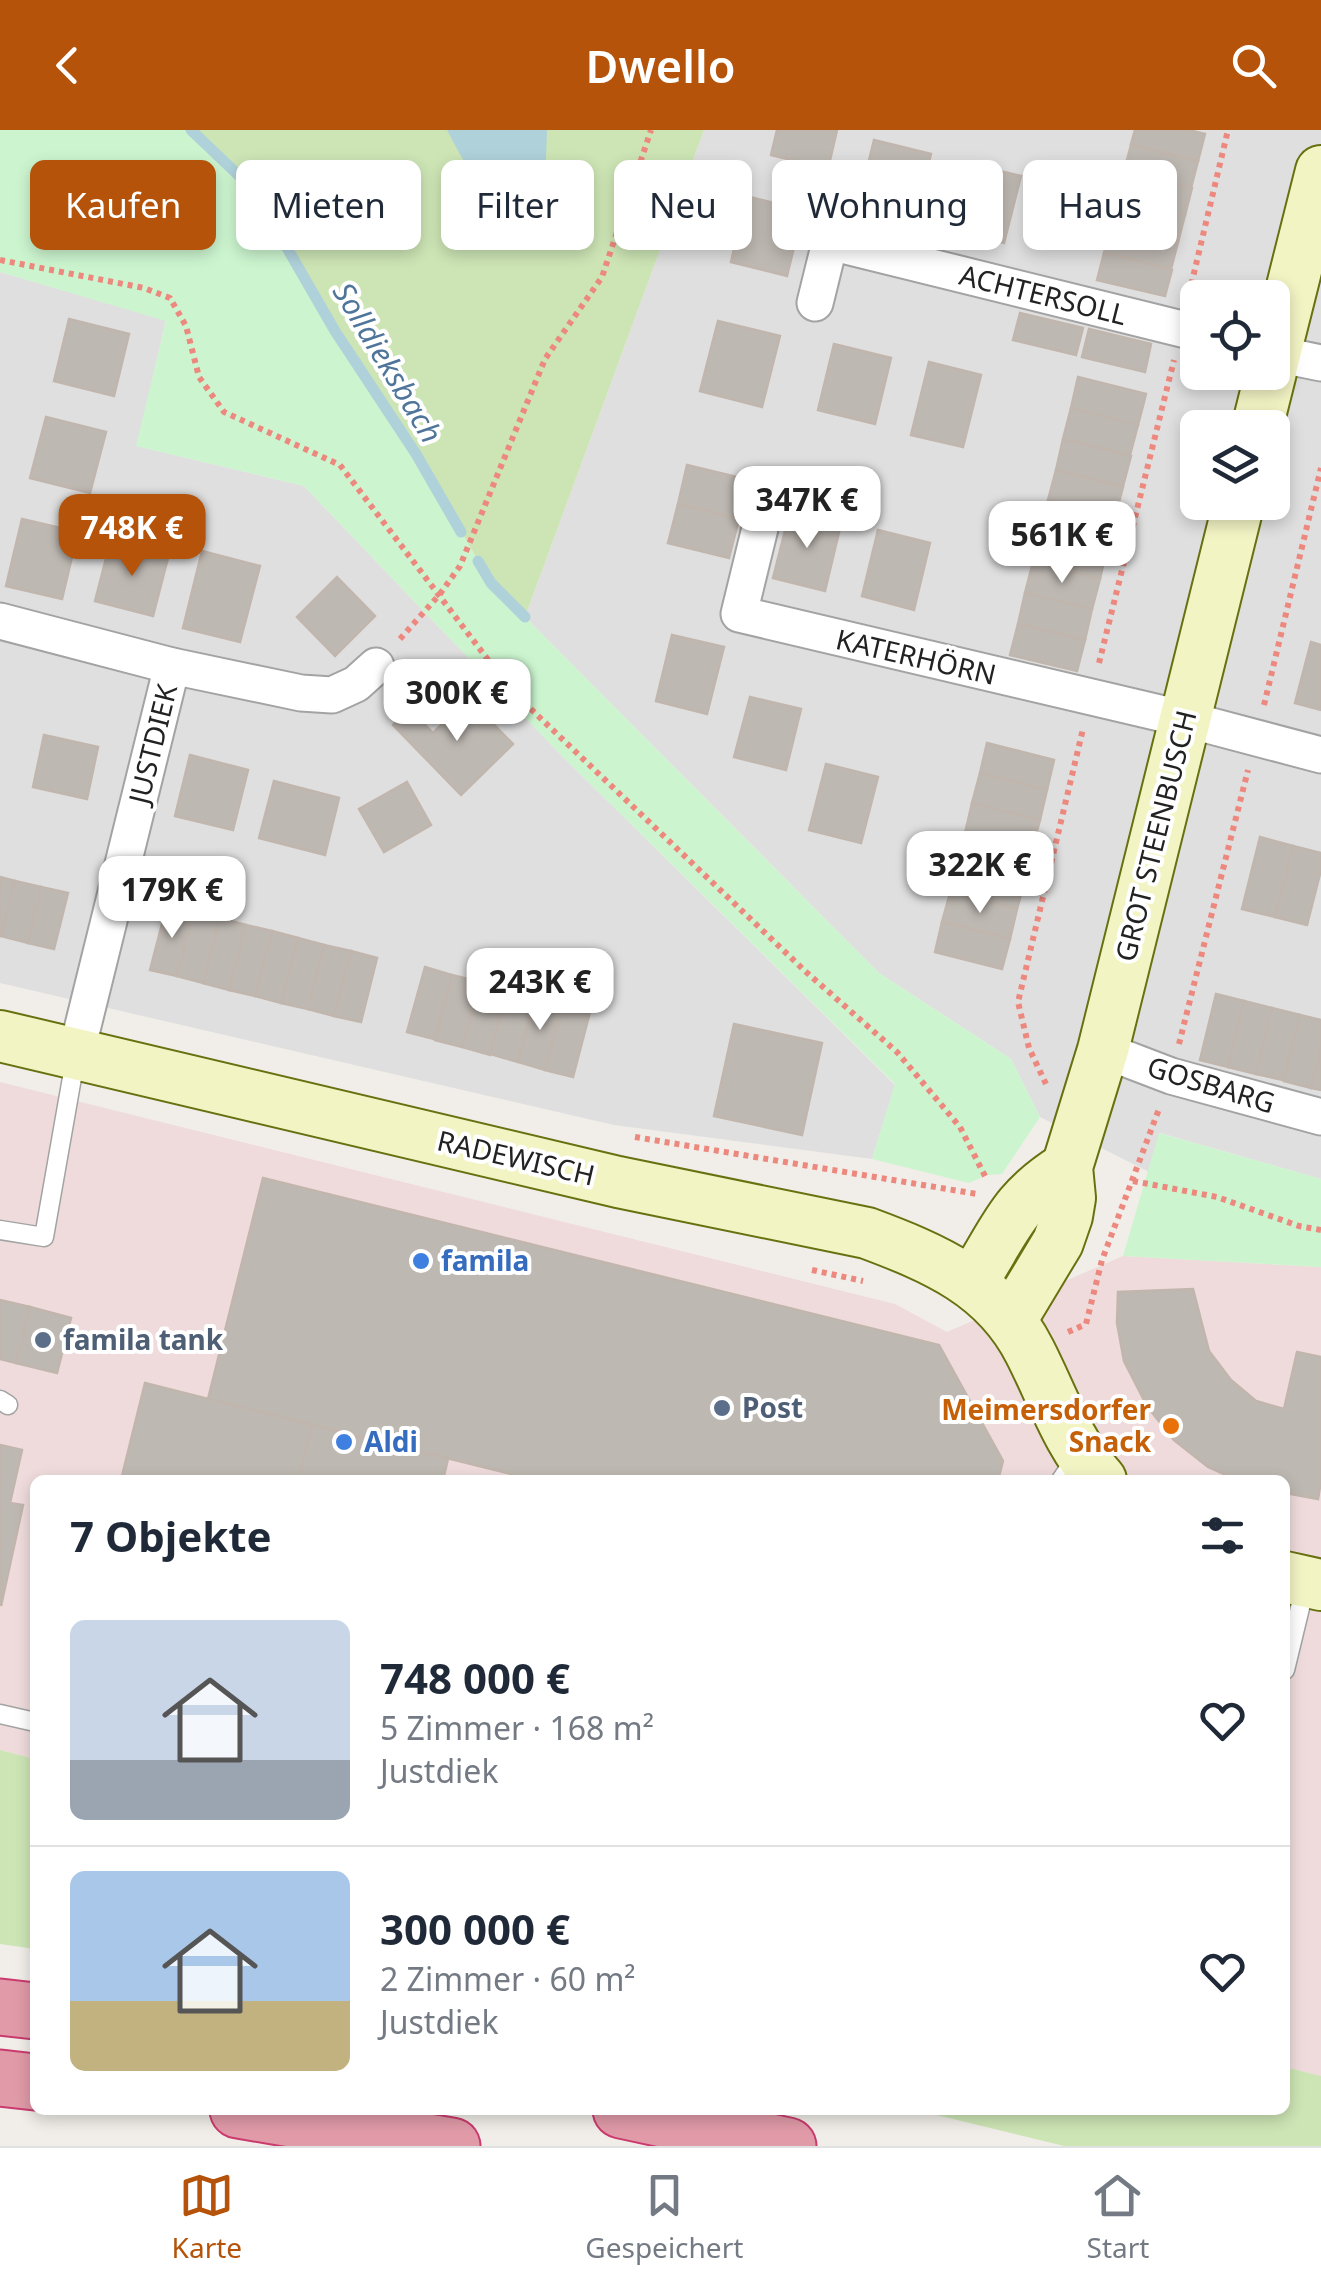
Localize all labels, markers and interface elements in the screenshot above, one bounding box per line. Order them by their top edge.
text: Dwello [586,35,735,96]
icon: back [40,38,95,93]
icon: search [1226,38,1281,93]
chip: Kaufen [30,160,216,250]
chip: Mieten [236,160,421,250]
chip: Filter [441,160,594,250]
chip: Neu [614,160,752,250]
chip: Wohnung [772,160,1003,250]
chip: Haus [1023,160,1177,250]
street label: ACHTERSOLL [956,255,1131,333]
water label: Solldieksbach [324,274,452,450]
map controls [1180,280,1290,520]
button: locate [1180,280,1290,390]
button: layers [1180,410,1290,520]
pin: 347K € [726,466,888,551]
text: 347K € [756,477,858,520]
pin: 748K € [51,494,213,579]
pin: 561K € [981,501,1143,586]
text: 748K € [81,505,183,548]
text: 561K € [1011,512,1113,555]
street label: KATERHÖRN [832,619,1000,693]
pin: 300K € [376,659,538,744]
text: 300K € [406,670,508,713]
street label: JUSTDIEK [118,679,185,810]
street label: GROT STEENBUSCH [1105,706,1205,965]
pin: 322K € [899,831,1061,916]
text: 322K € [929,842,1031,885]
pin: 179K € [91,856,253,941]
text: 179K € [121,867,223,910]
pin: 243K € [459,948,621,1033]
text: 243K € [489,959,591,1002]
street label: GOSBARG [1143,1047,1280,1121]
street label: RADEWISCH [434,1120,599,1194]
place label: famila [441,1241,529,1279]
marker: famila [410,1250,432,1272]
place label: famila tank [63,1320,224,1358]
marker: famila tank [32,1329,54,1351]
place label: Post [742,1388,803,1426]
place label: Meimersdorfer Snack [941,1390,1152,1460]
marker: Post [711,1397,733,1419]
marker: Meimersdorfer Snack [1160,1415,1182,1437]
place label: Aldi [364,1422,418,1460]
marker: Aldi [333,1431,355,1453]
text: 7 Objekte [70,1507,272,1564]
icon: filters [1195,1508,1250,1563]
text: 748 000 € [380,1649,570,1706]
icon: home [150,1660,270,1780]
icon: heart [1195,1693,1250,1748]
text: 5 Zimmer · 168 m² [380,1706,654,1749]
text: Justdiek [380,1749,498,1792]
text: 300 000 € [380,1900,570,1957]
icon: home [150,1911,270,2031]
icon: heart [1195,1944,1250,1999]
text: 2 Zimmer · 60 m² [380,1957,636,2000]
text: Justdiek [380,2000,498,2043]
tab: Karte [172,2168,242,2266]
tab: Gespeichert [585,2168,743,2266]
tab: Start [1087,2168,1149,2266]

